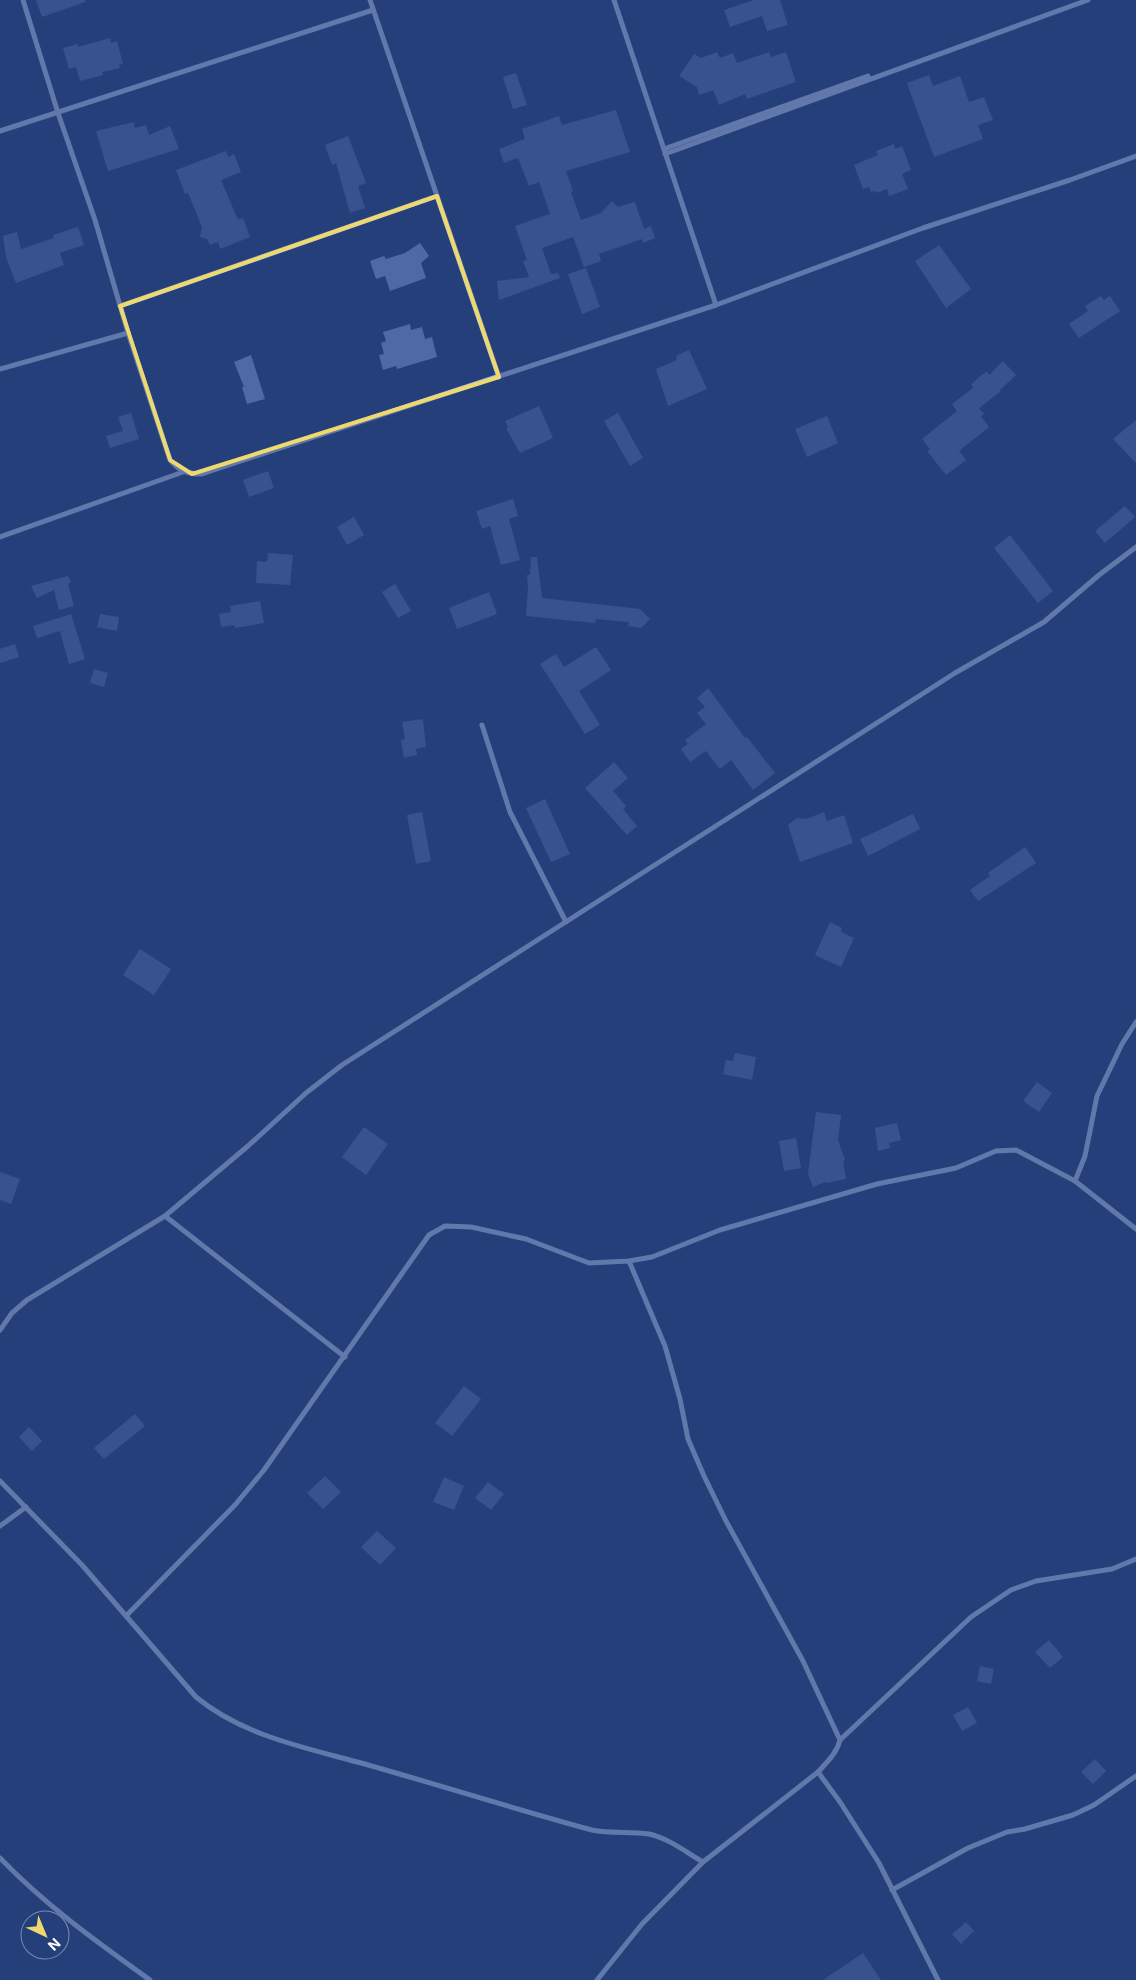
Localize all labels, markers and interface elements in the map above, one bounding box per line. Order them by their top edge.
north arrow [20,1910,70,1960]
text: N [45,1935,64,1955]

